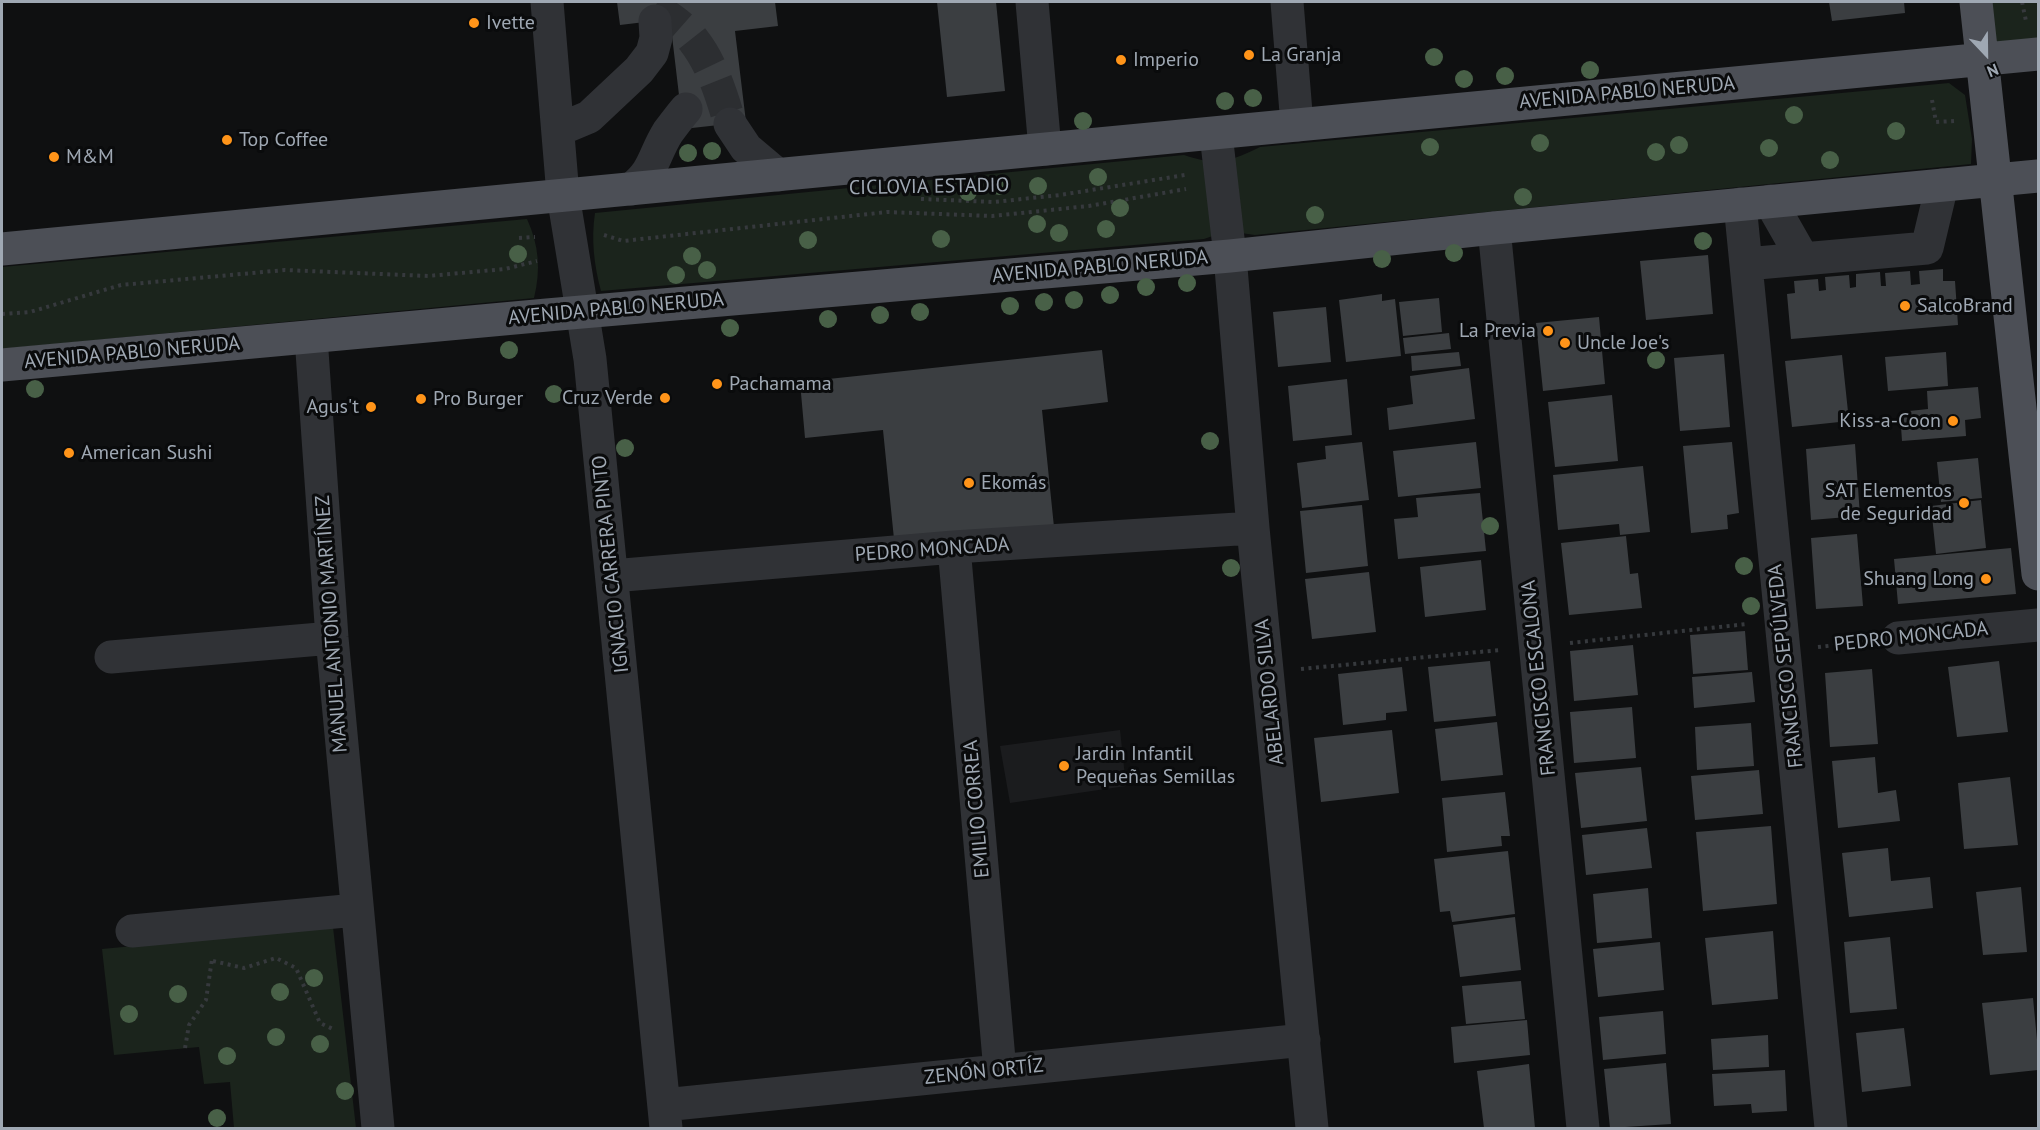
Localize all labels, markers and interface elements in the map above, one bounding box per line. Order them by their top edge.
place label: Ivette [486,11,535,35]
marker: Ivette [467,16,481,30]
north arrow [1956,24,2016,84]
place label: La Granja [1261,43,1341,67]
place label: Imperio [1133,48,1199,72]
marker: La Granja [1242,48,1256,62]
marker: Imperio [1114,53,1128,67]
text: N [1984,59,2001,82]
street label: AVENIDA PABLO NERUDA [1518,72,1736,114]
place label: Top Coffee [239,128,328,152]
marker: Top Coffee [220,133,234,147]
place label: M&M [66,145,114,169]
marker: M&M [47,150,61,164]
street label: CICLOVIA ESTADIO [849,174,1009,200]
street label: AVENIDA PABLO NERUDA [991,246,1209,288]
street label: AVENIDA PABLO NERUDA [507,288,725,330]
place label: SalcoBrand [1917,294,2013,318]
marker: SalcoBrand [1898,299,1912,313]
place label: La Previa [1459,319,1536,343]
marker: La Previa [1541,324,1555,338]
place label: Uncle Joe's [1577,331,1669,355]
street label: AVENIDA PABLO NERUDA [23,332,241,374]
marker: Uncle Joe's [1558,336,1572,350]
place label: Pachamama [729,372,832,396]
marker: Pachamama [710,377,724,391]
place label: Cruz Verde [562,386,653,410]
place label: Pro Burger [433,387,523,411]
marker: Cruz Verde [658,391,672,405]
marker: Pro Burger [414,392,428,406]
place label: Agus't [306,395,359,419]
marker: Agus't [364,400,378,414]
place label: Kiss-a-Coon [1839,409,1941,433]
marker: Kiss-a-Coon [1946,414,1960,428]
place label: American Sushi [81,441,213,465]
marker: American Sushi [62,446,76,460]
street label: IGNACIO CARRERA PINTO [588,454,634,674]
place label: Ekomás [981,471,1046,495]
marker: Ekomás [962,476,976,490]
place label: SAT Elementos de Seguridad [1825,479,1952,526]
street label: MANUEL ANTONIO MARTÍNEZ [311,495,353,753]
marker: SAT Elementos de Seguridad [1957,496,1971,510]
street label: PEDRO MONCADA [854,533,1010,567]
street label: FRANCISCO SEPÚLVEDA [1763,563,1809,769]
place label: Shuang Long [1863,567,1974,591]
marker: Shuang Long [1979,572,1993,586]
street label: FRANCISCO ESCALONA [1517,579,1561,777]
street label: PEDRO MONCADA [1833,617,1989,657]
street label: ABELARDO SILVA [1250,618,1290,766]
street label: EMILIO CORREA [959,739,995,879]
place label: Jardin Infantil Pequeñas Semillas [1076,742,1235,789]
marker: Jardin Infantil Pequeñas Semillas [1057,759,1071,773]
street label: ZENÓN ORTÍZ [923,1054,1045,1090]

